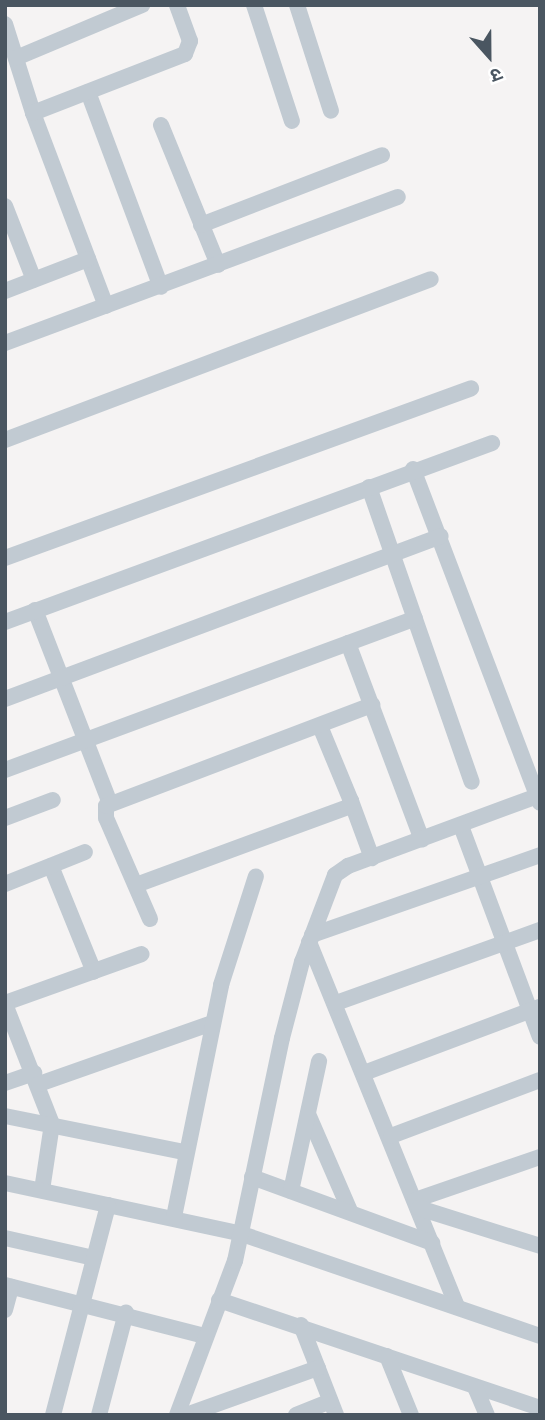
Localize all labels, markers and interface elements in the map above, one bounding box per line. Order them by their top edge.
north arrow [454,21,524,91]
text: उ [487,63,506,89]

